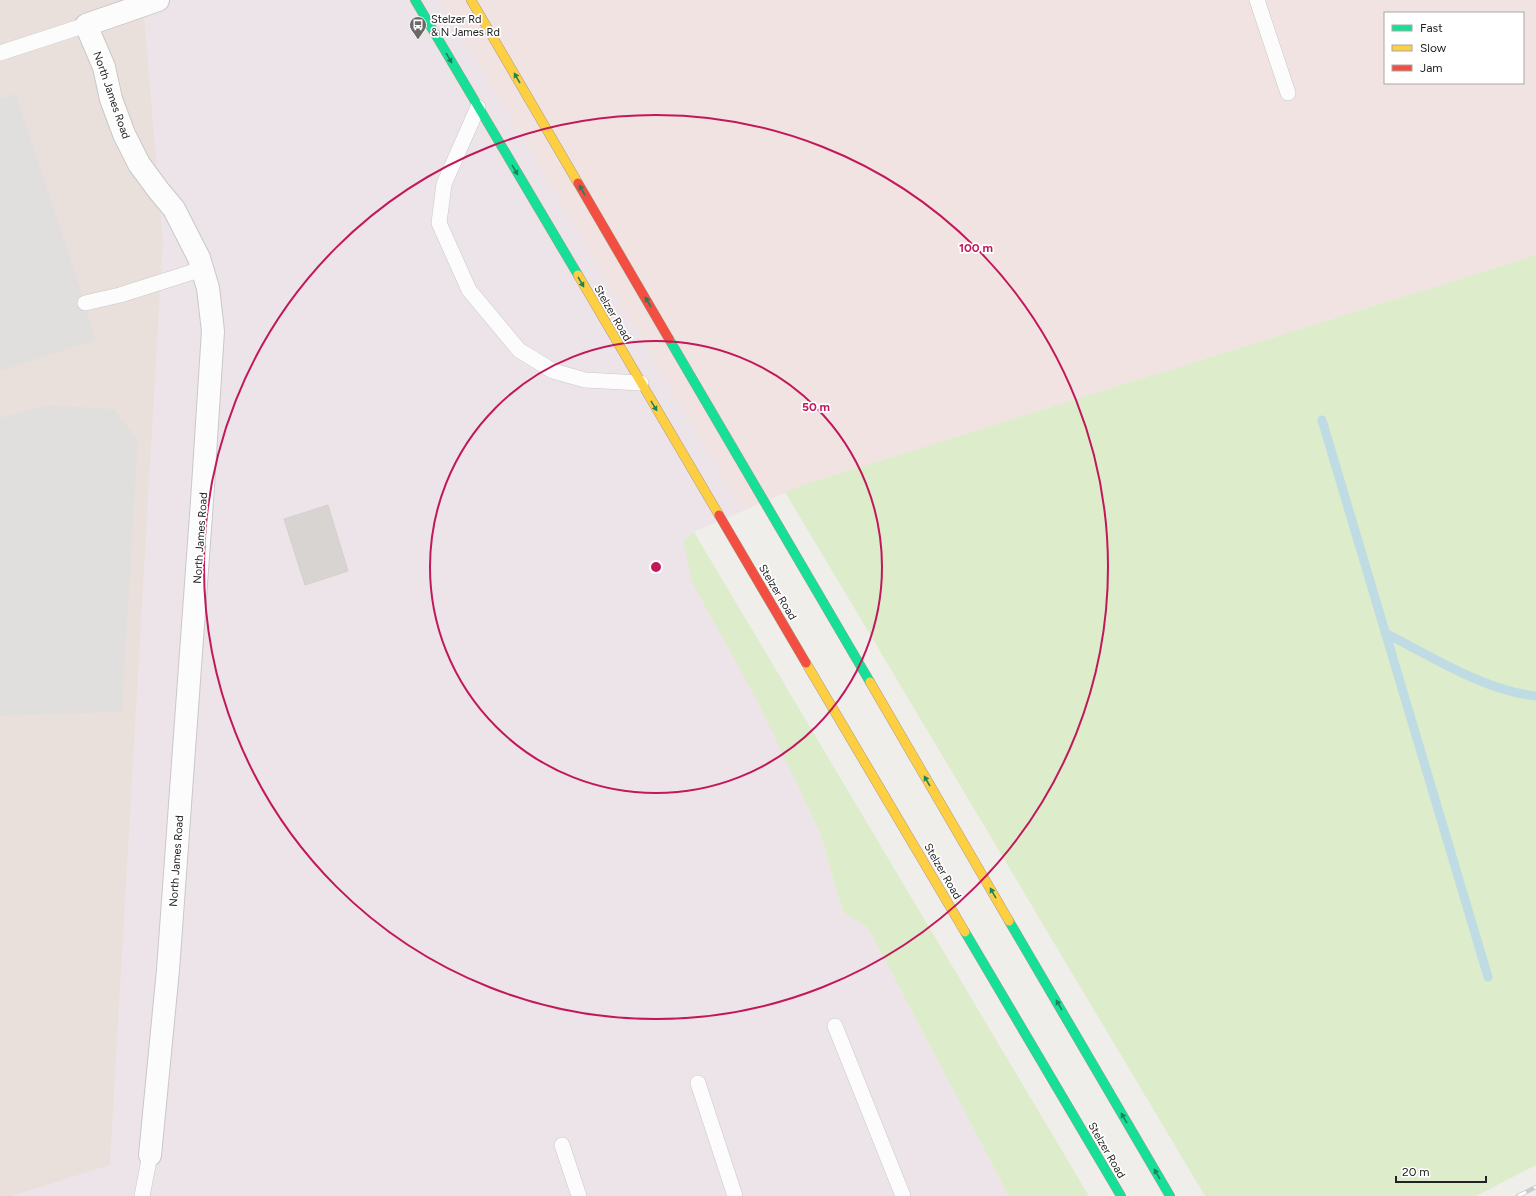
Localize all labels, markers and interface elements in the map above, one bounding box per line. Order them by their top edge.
legend [1384,12,1524,84]
place label: Stelzer Rd & N James Rd [431,13,500,39]
bus stop icon: Stelzer Rd & N James Rd [408,15,428,40]
text: Fast [1420,21,1443,35]
text: Slow [1420,41,1447,55]
street label: North James Road [90,50,133,141]
one-way arrow [446,52,453,64]
text: Jam [1420,61,1443,75]
one-way arrow [513,72,520,84]
one-way arrow [512,164,519,176]
one-way arrow [579,184,586,196]
text: 100 m [959,241,993,255]
one-way arrow [577,277,585,287]
street label: Stelzer Road [591,283,634,344]
one-way arrow [644,297,651,308]
one-way arrow [651,400,658,412]
text: 50 m [802,400,830,414]
street label: North James Road [191,492,210,584]
centre of rings [649,560,663,574]
street label: Stelzer Road [756,562,799,622]
one-way arrow [924,775,931,787]
street label: North James Road [167,815,186,907]
street label: Stelzer Road [921,841,964,902]
one-way arrow [990,887,997,899]
one-way arrow [1055,999,1062,1011]
one-way arrow [1121,1112,1128,1124]
street label: Stelzer Road [1085,1120,1128,1181]
scale bar [1396,1158,1486,1184]
text: 20 m [1402,1165,1430,1179]
one-way arrow [1154,1168,1161,1180]

